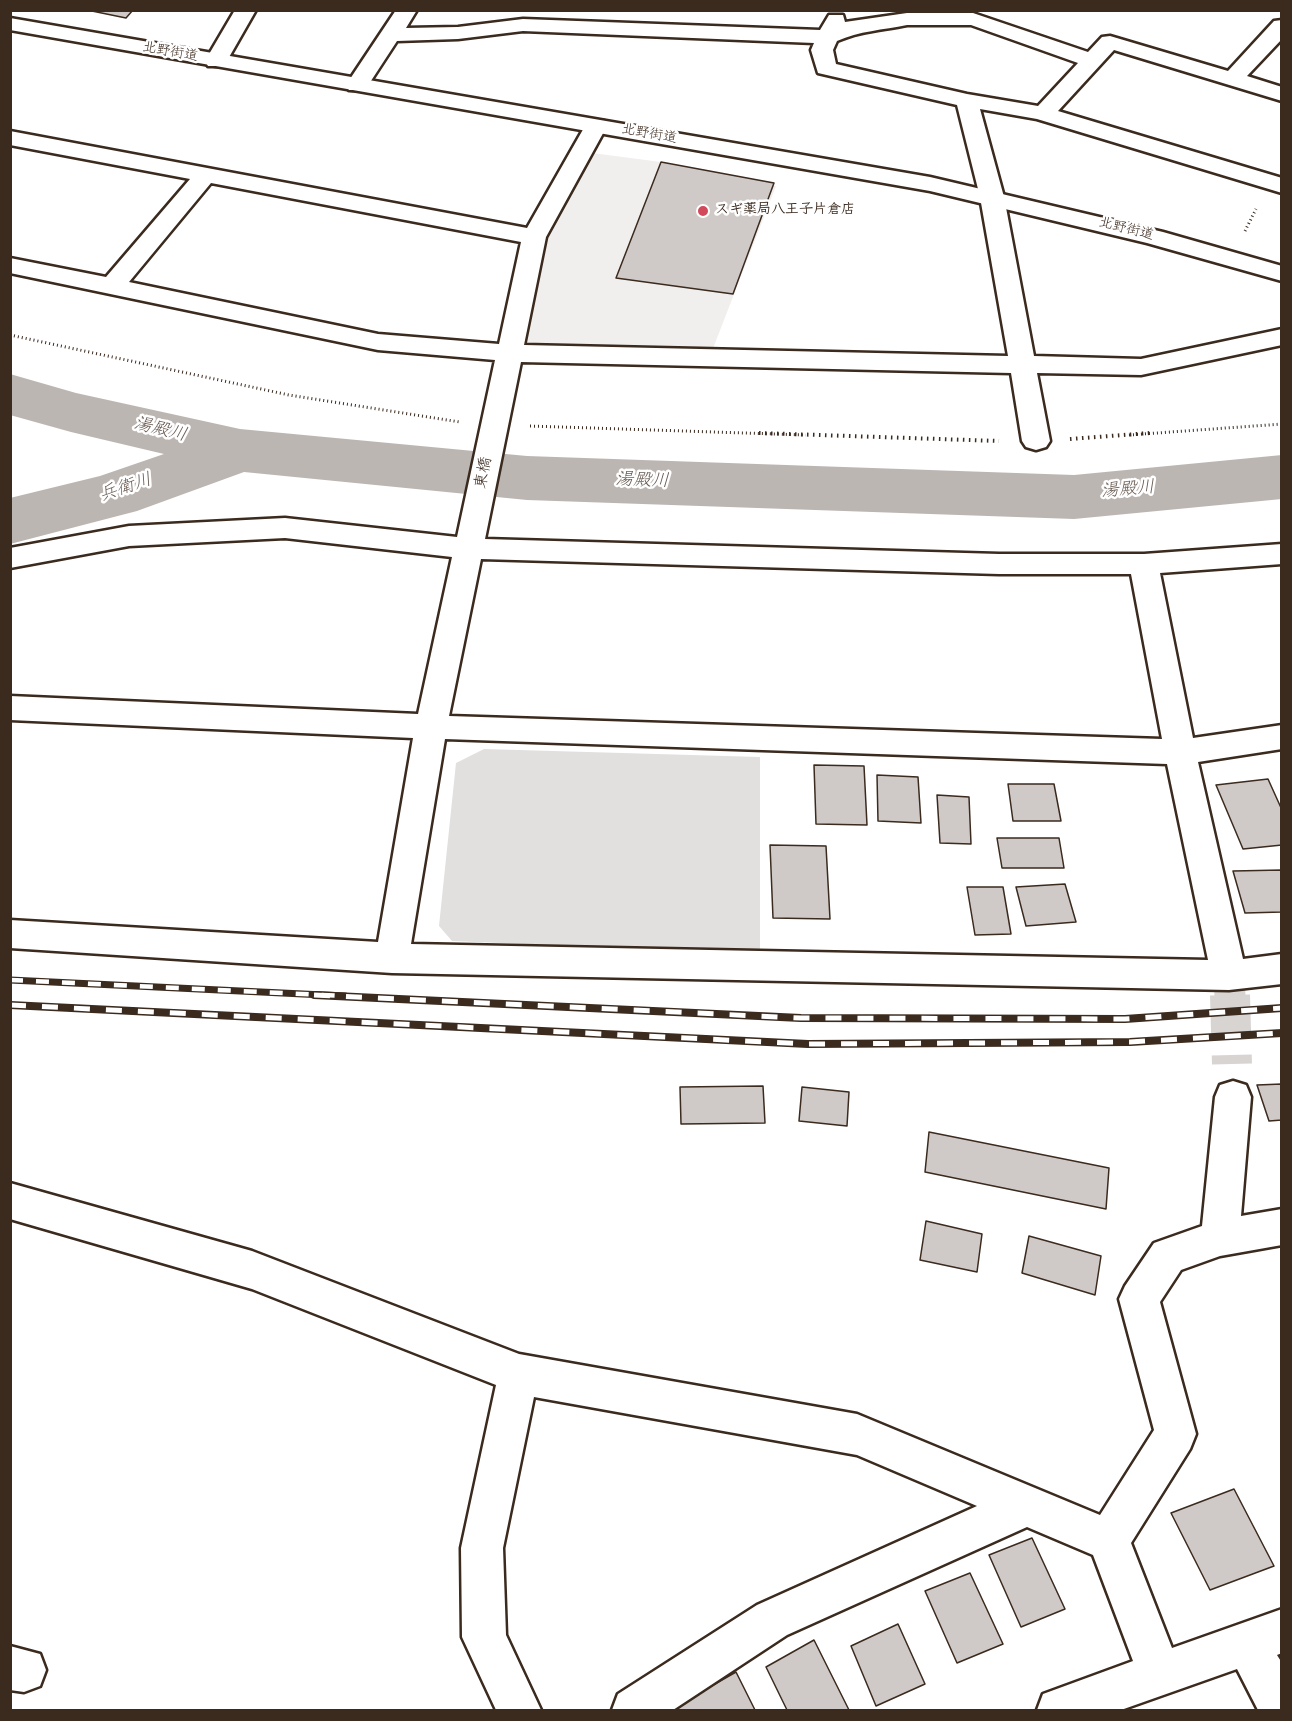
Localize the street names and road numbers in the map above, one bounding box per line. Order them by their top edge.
street label: 北野街道 [141,40,199,66]
street label: 北野街道 [620,122,678,148]
street label: 北野街道 [1097,215,1155,245]
street label: 東橋 [473,455,497,491]

